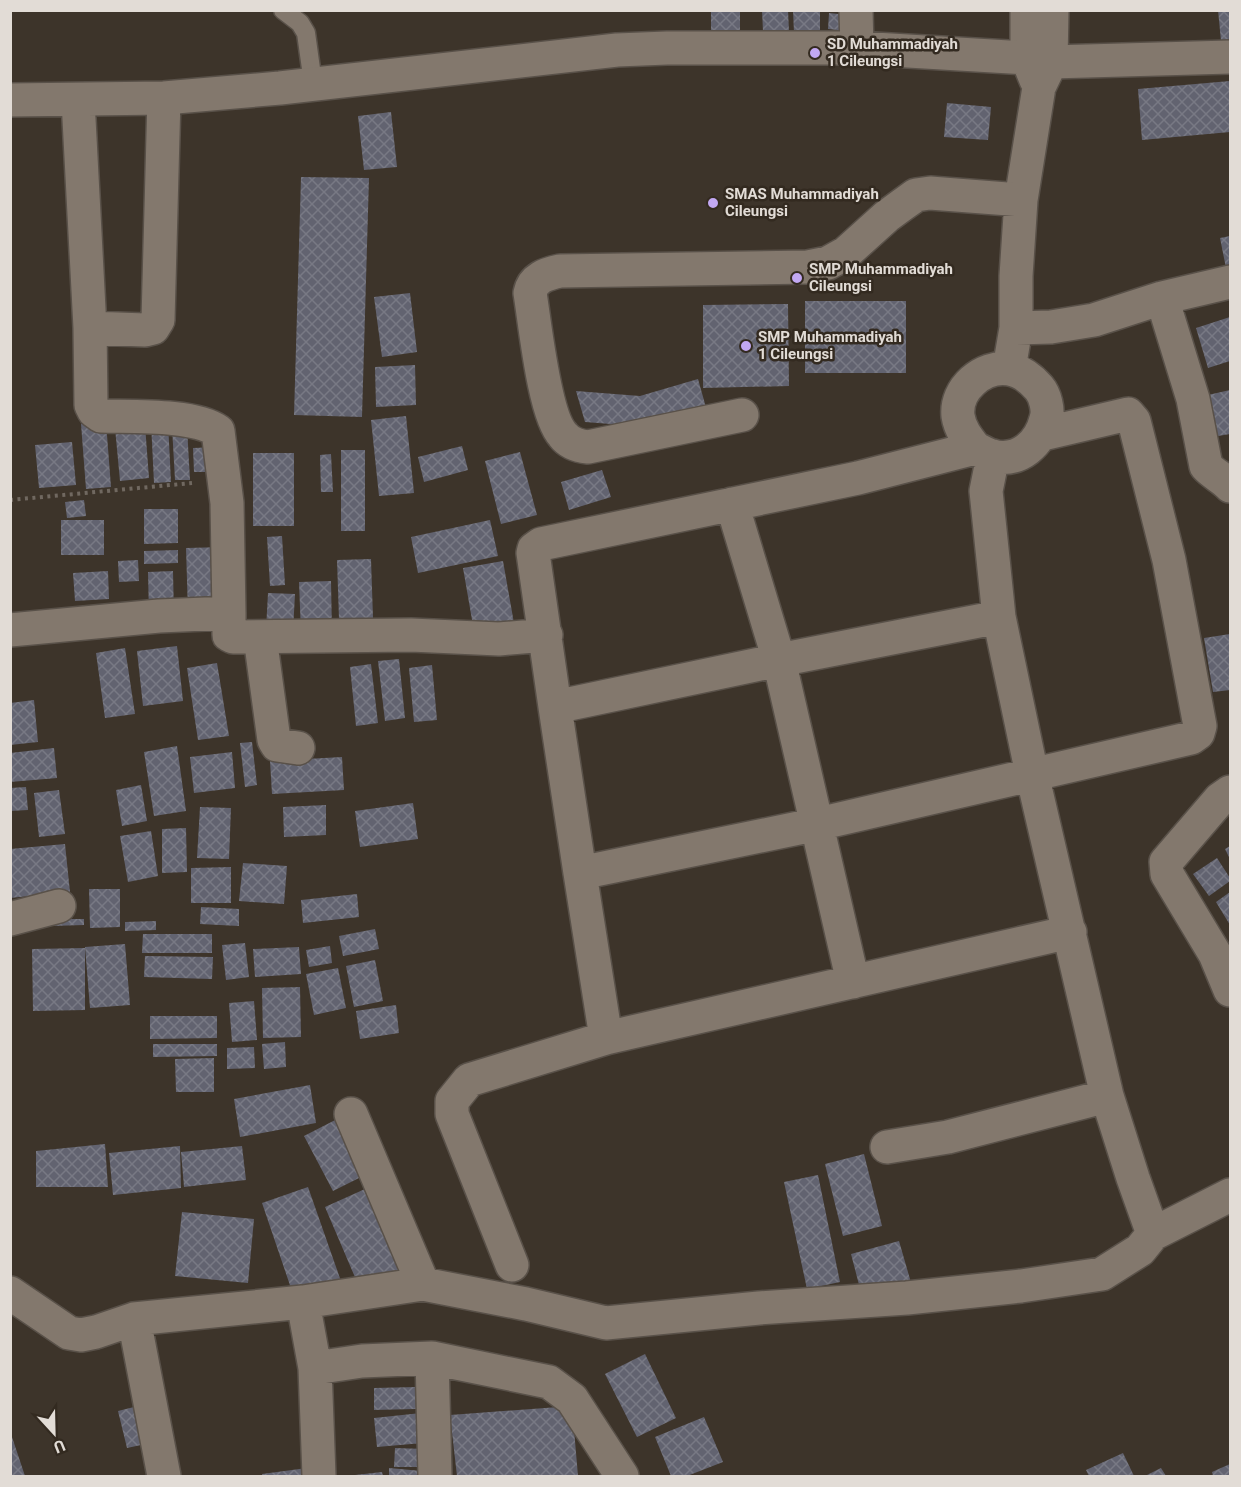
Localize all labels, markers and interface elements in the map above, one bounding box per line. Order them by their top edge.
place label: SD Muhammadiyah 1 Cileungsi [827,35,958,70]
marker: SD Muhammadiyah 1 Cileungsi [808,46,822,60]
place label: SMAS Muhammadiyah Cileungsi [725,185,879,220]
marker: SMAS Muhammadiyah Cileungsi [706,196,720,210]
place label: SMP Muhammadiyah Cileungsi [809,260,953,295]
marker: SMP Muhammadiyah Cileungsi [790,271,804,285]
place label: SMP Muhammadiyah 1 Cileungsi [758,328,902,363]
marker: SMP Muhammadiyah 1 Cileungsi [739,339,753,353]
north arrow [24,1403,84,1463]
text: U [51,1436,68,1457]

